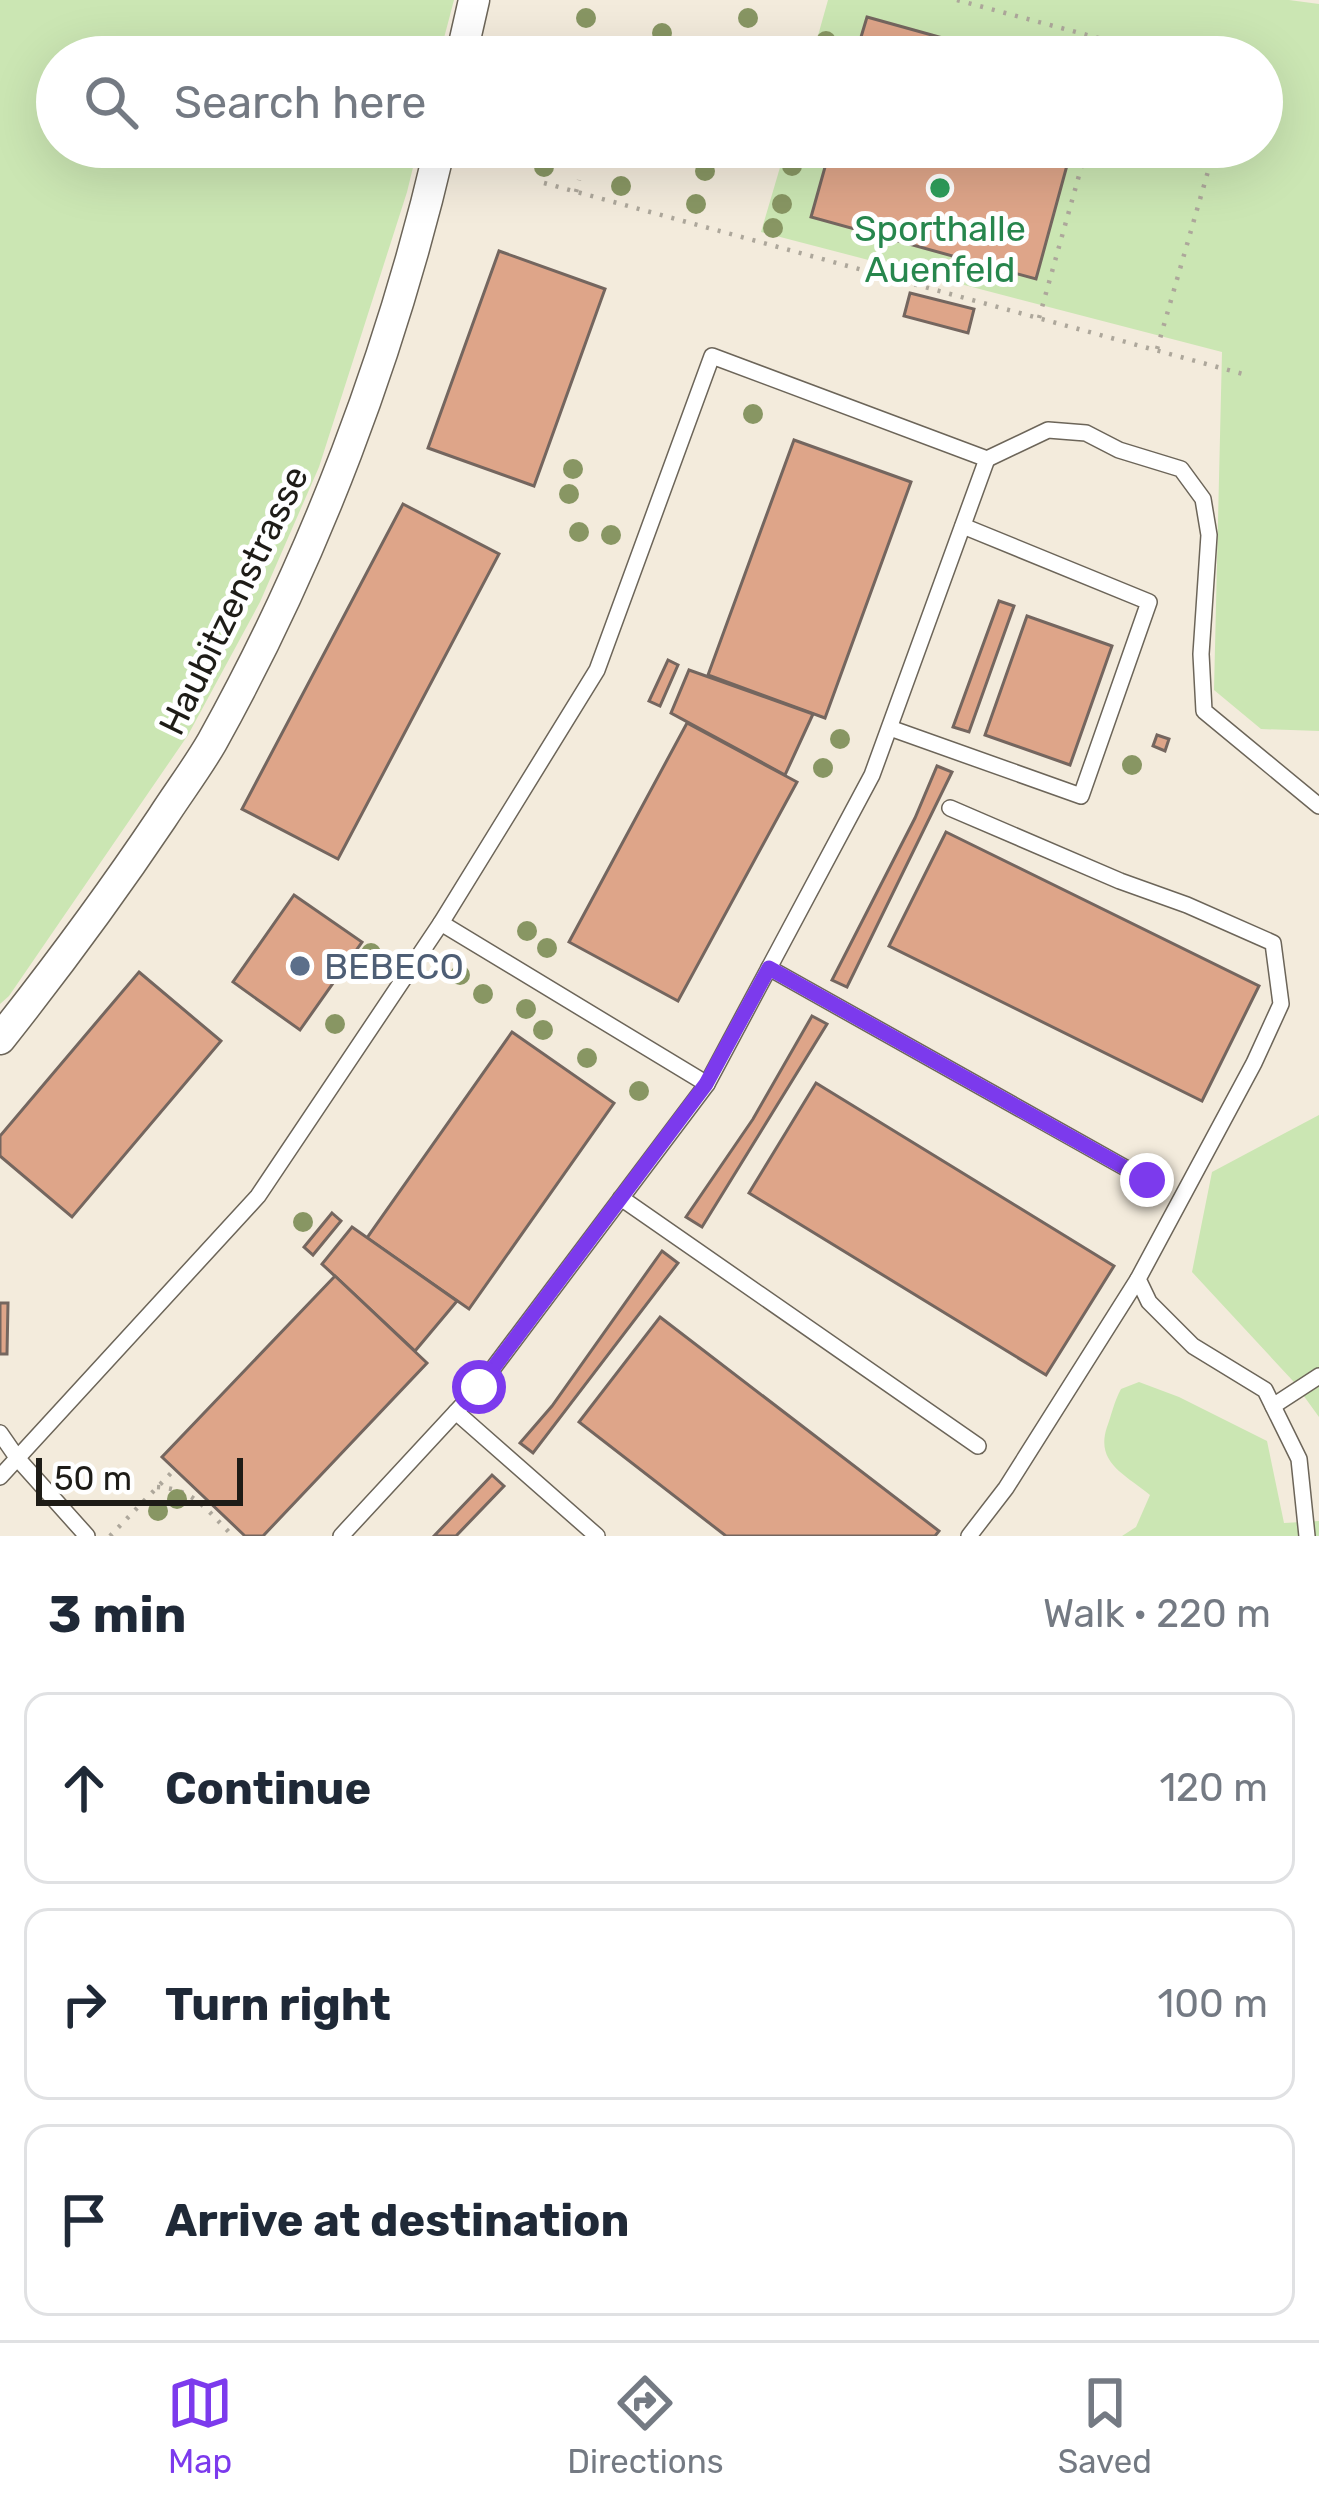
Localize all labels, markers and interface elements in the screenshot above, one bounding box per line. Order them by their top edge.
search box [36,36,1283,168]
icon: search [78,69,144,135]
text: Search here [174,76,426,129]
marker: Sporthalle Auenfeld [927,175,953,201]
place label: Sporthalle Auenfeld [854,207,1026,291]
street label: Haubitzenstrasse [150,459,317,742]
place label: BEBECO [324,945,464,988]
marker: BEBECO [287,953,313,979]
route end [1120,1153,1174,1207]
route start [452,1360,506,1414]
scale bar [36,1452,243,1505]
text: 50 m [54,1459,132,1498]
text: 3 min [48,1584,187,1645]
text: Walk · 220 m [1043,1591,1271,1637]
icon: ahead [51,1755,117,1821]
text: Continue [165,1762,371,1815]
text: 120 m [1159,1765,1268,1811]
icon: right [51,1971,117,2037]
text: Turn right [165,1978,391,2031]
text: 100 m [1158,1981,1268,2027]
icon: arrive [51,2187,117,2253]
text: Arrive at destination [165,2194,630,2247]
tab: Map [167,2370,233,2481]
tab: Directions [567,2370,724,2481]
tab: Saved [1058,2370,1152,2481]

